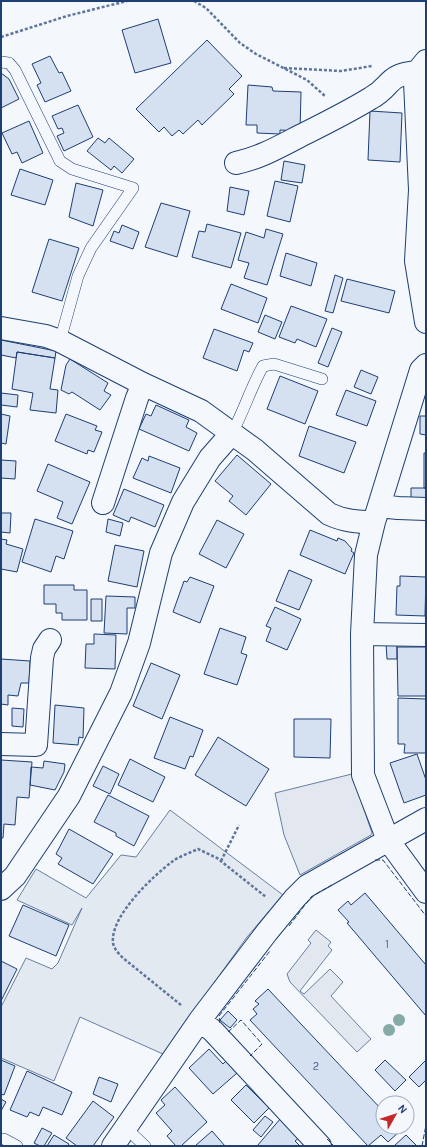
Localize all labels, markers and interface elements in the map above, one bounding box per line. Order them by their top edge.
house number: 1 [385,938,389,951]
house number: 2 [313,1060,319,1073]
north arrow [375,1095,415,1135]
text: N [395,1102,410,1116]

